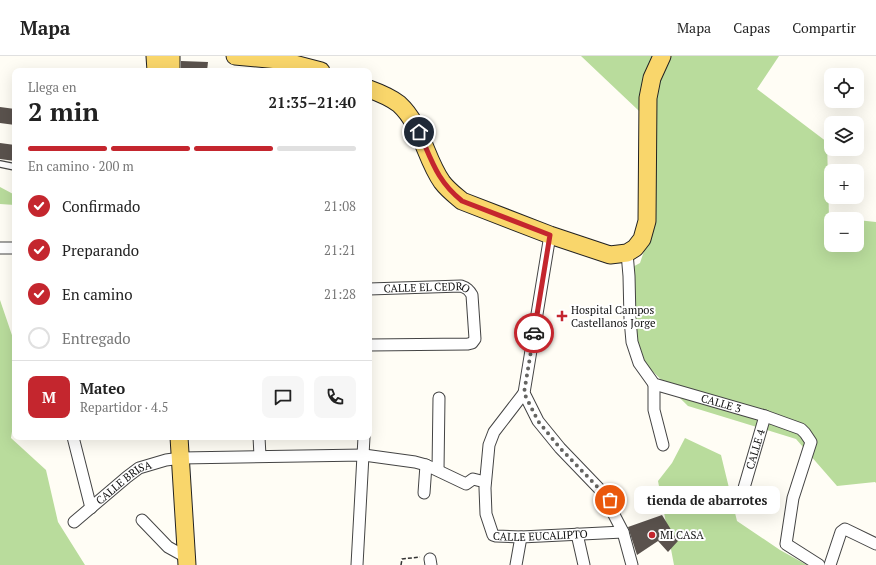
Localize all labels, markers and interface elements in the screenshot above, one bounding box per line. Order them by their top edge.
text: Mapa [20,15,70,40]
text: Mapa [677,18,711,37]
text: Capas [733,18,770,37]
text: Compartir [792,18,856,37]
map controls [824,68,864,252]
button: locate [824,68,864,108]
text: Llega en [28,78,76,96]
text: 21:35–21:40 [269,92,356,112]
text: 2 min [28,94,99,128]
pin [402,115,436,149]
button: layers [824,116,864,156]
icon: home [408,121,430,143]
text: En camino · 200 m [28,157,134,175]
button: + [824,164,864,204]
icon: check [28,195,50,217]
text: Confirmado [62,196,140,216]
text: 21:08 [324,197,356,215]
button: − [824,212,864,252]
icon: check [28,239,50,261]
text: Preparando [62,240,139,260]
text: 21:21 [324,241,356,259]
street label: CALLE EL CEDRO [383,279,473,296]
icon: check [28,283,50,305]
text: En camino [62,284,133,304]
text: 21:28 [324,285,356,303]
place label: Hospital Campos Castellanos Jorge [571,303,656,330]
marker: Hospital Campos Castellanos Jorge [556,310,568,322]
courier [514,313,554,353]
icon: car [523,322,545,344]
text: Entregado [62,328,131,348]
button: chat [262,376,304,418]
button: phone [314,376,356,418]
text: Mateo [80,378,125,398]
text: M [42,387,56,407]
street label: CALLE 3 [699,391,743,416]
text: Repartidor · 4.5 [80,398,169,416]
street label: CALLE 4 [743,427,768,471]
street label: CALLE BRISA [93,458,154,507]
pin [593,483,627,517]
callout: tienda de abarrotes [634,486,780,514]
icon: bag [599,489,621,511]
text: tienda de abarrotes [647,491,767,509]
street label: CALLE EUCALIPTO [493,527,588,544]
place label: MI CASA [660,528,704,542]
marker: MI CASA [647,530,657,540]

